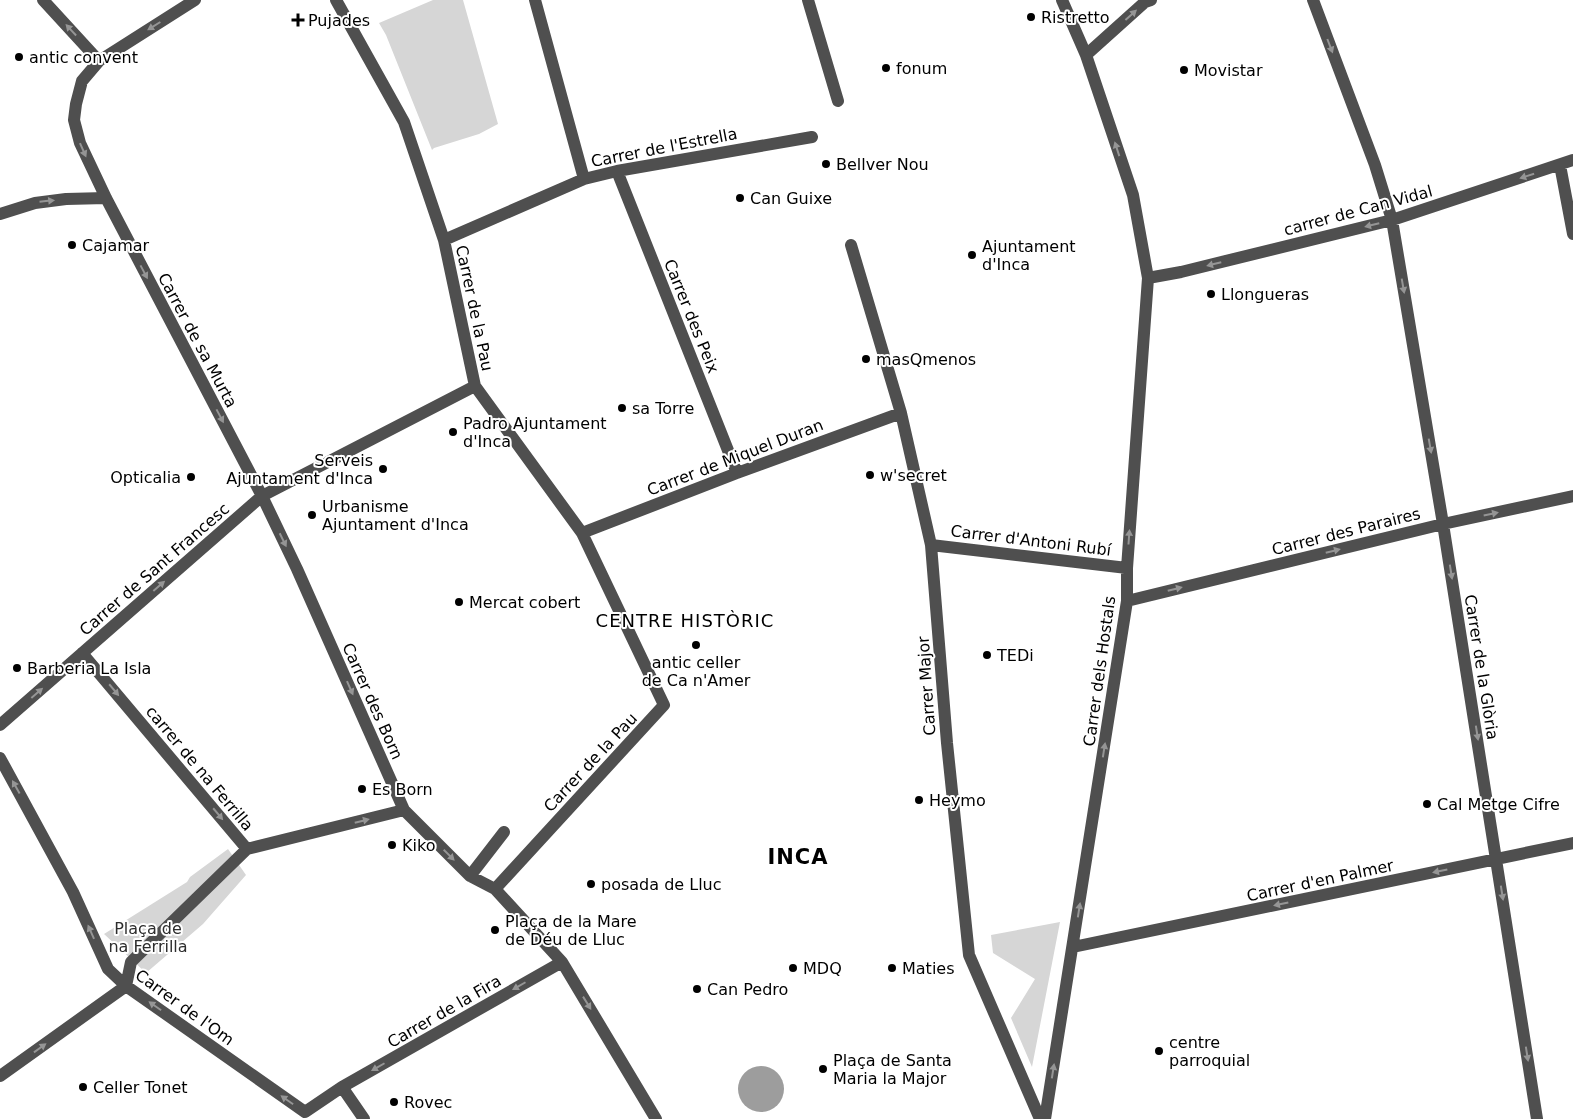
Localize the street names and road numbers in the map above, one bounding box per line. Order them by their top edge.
street label: Carrer de l'Estrella [589,124,739,171]
street label: carrer de Can Vidal [1282,181,1435,240]
street label: Carrer de la Pau [452,243,497,373]
street label: Carrer des Peix [660,256,723,376]
street label: Carrer de sa Murta [154,270,241,411]
street label: Carrer de Miquel Duran [644,415,826,500]
street label: Carrer de Sant Francesc [76,499,233,639]
street label: Carrer des Paraires [1270,504,1422,559]
street label: Carrer d'Antoni Rubí [950,521,1113,560]
street label: Carrer de la Glòria [1461,593,1502,741]
street label: Carrer dels Hostals [1080,595,1119,748]
street label: Carrer Major [914,635,939,736]
street label: Carrer des Born [338,640,407,762]
street label: carrer de na Ferrilla [142,702,257,835]
street label: Carrer de la Pau [540,709,641,816]
street label: Carrer d'en Palmer [1245,856,1396,905]
street label: Carrer de l'Om [132,965,238,1050]
street label: Carrer de la Fira [384,971,505,1052]

